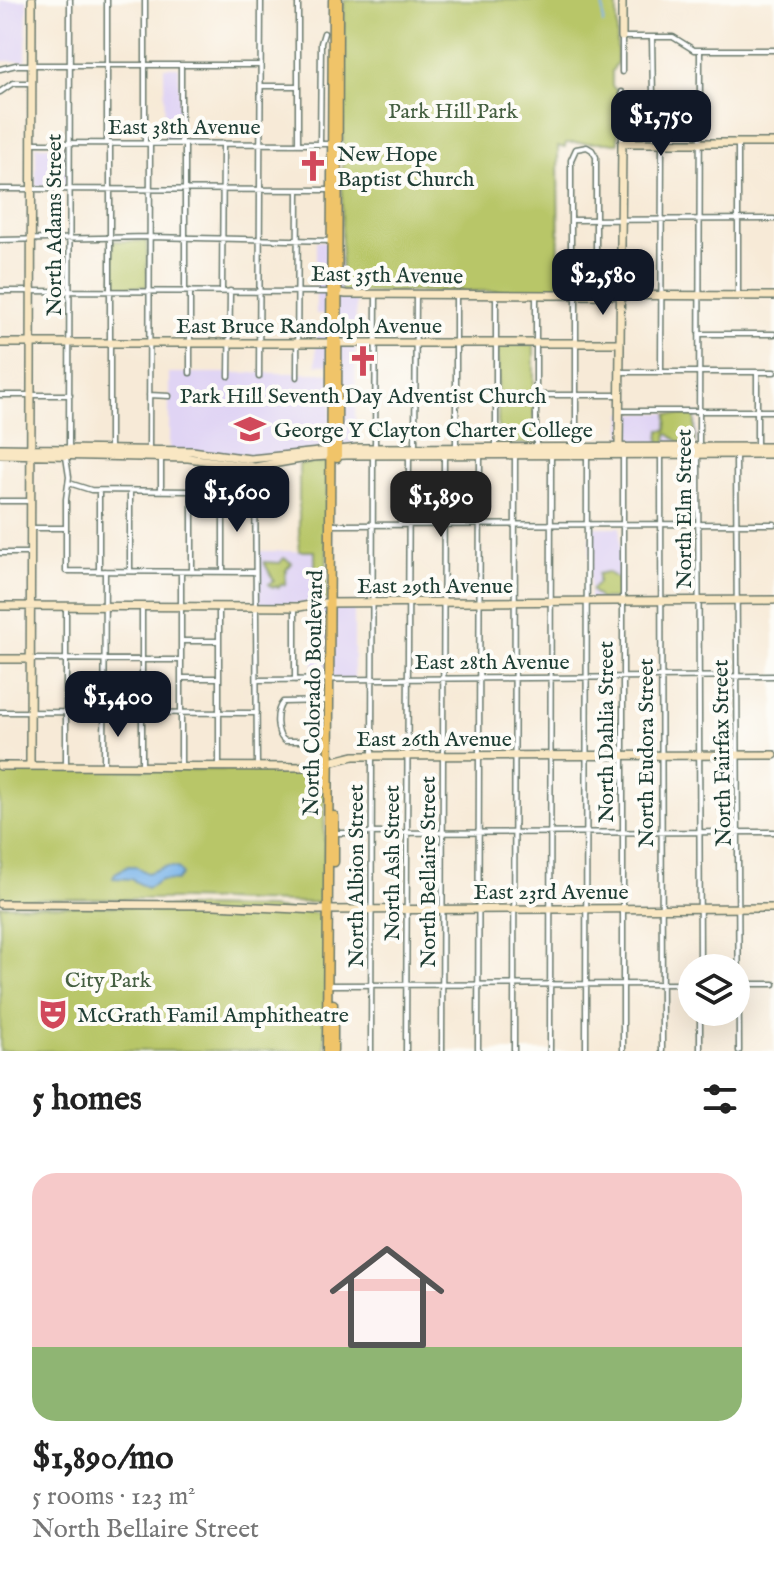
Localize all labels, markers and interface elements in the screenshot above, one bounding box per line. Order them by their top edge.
pin: $1,750 [596,90,726,158]
park label: Park Hill Park [388,98,518,126]
text: $1,750 [629,99,693,132]
street label: East 38th Avenue [108,114,260,142]
street label: North Adams Street [41,133,69,316]
place label: New Hope Baptist Church [337,141,475,194]
church icon: New Hope Baptist Church [296,149,330,183]
pin: $2,580 [538,249,668,317]
text: $2,580 [570,258,636,291]
street label: East 35th Avenue [311,261,463,291]
street label: East Bruce Randolph Avenue [176,313,442,341]
church icon: Park Hill Seventh Day Adventist Church [346,344,380,378]
place label: Park Hill Seventh Day Adventist Church [179,383,547,411]
school or university icon: George Y Clayton Charter College [233,412,267,446]
place label: George Y Clayton Charter College [274,417,593,445]
street label: North Elm Street [671,429,699,589]
pin: $1,600 [172,466,302,534]
pin: $1,890 [376,471,506,539]
text: $1,600 [203,475,271,508]
text: $1,890 [408,480,474,513]
street label: North Colorado Boulevard [298,569,330,816]
street label: East 29th Avenue [357,573,513,601]
street label: North Dahlia Street [593,641,621,823]
street label: East 28th Avenue [414,649,570,677]
street label: North Eudora Street [633,658,661,848]
street label: North Fairfax Street [707,659,739,847]
pin: $1,400 [53,671,183,739]
text: $1,400 [83,680,153,713]
street label: East 26th Avenue [356,726,512,754]
street label: North Bellaire Street [415,776,443,968]
street label: North Albion Street [343,784,371,968]
street label: North Ash Street [379,784,407,941]
street label: East 23rd Avenue [473,879,629,907]
map controls [678,954,750,1026]
button: layers [678,954,750,1026]
park label: City Park [65,967,151,995]
theatre icon: McGrath Famil Amphitheatre [36,997,70,1031]
place label: McGrath Famil Amphitheatre [77,1002,349,1030]
icon: filters [698,1077,742,1121]
text: 5 homes [32,1078,142,1121]
icon: home [315,1225,459,1369]
text: $1,890/mo [32,1437,173,1480]
text: 5 rooms · 123 m² [32,1480,196,1513]
text: North Bellaire Street [32,1513,259,1546]

